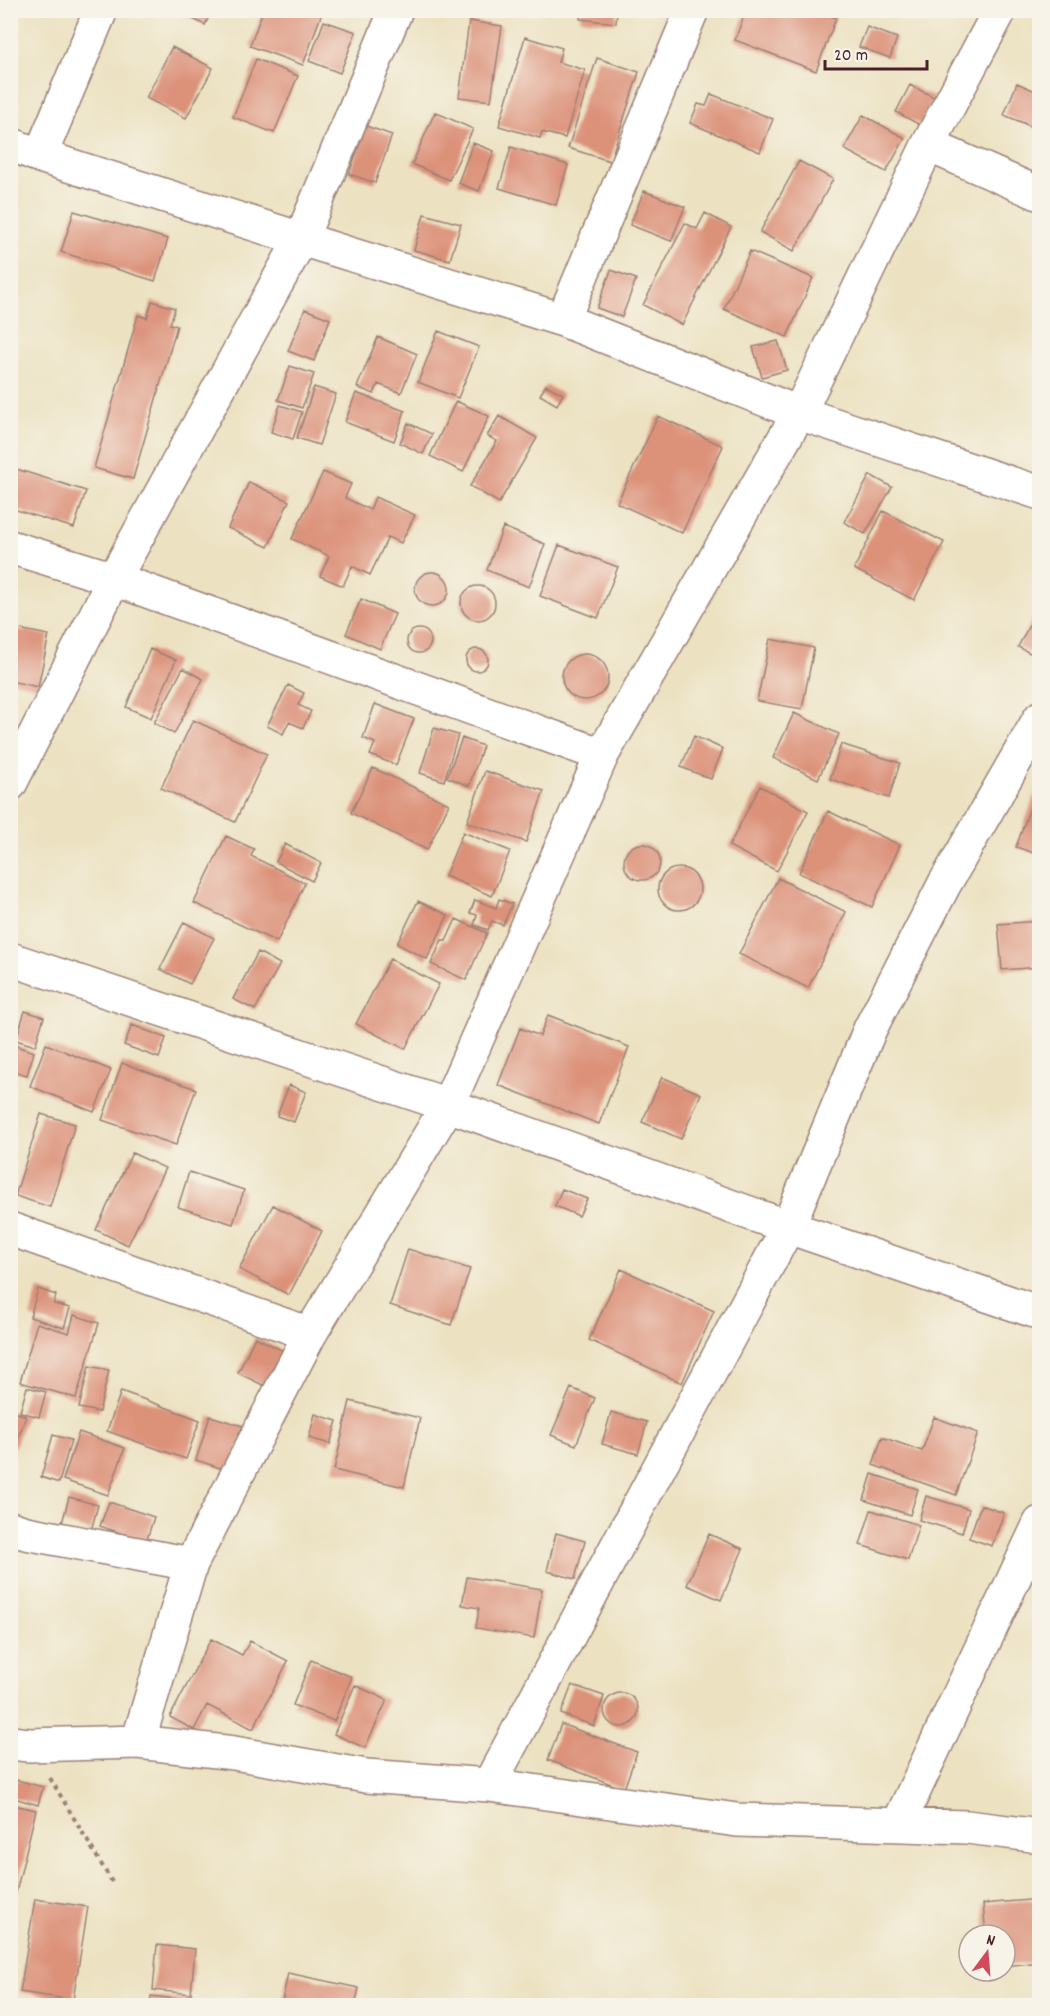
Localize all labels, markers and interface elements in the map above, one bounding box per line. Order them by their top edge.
scale bar [825,33,927,71]
text: 20 m [834,44,868,69]
north arrow [957,1923,1017,1983]
text: N [983,1929,998,1953]

